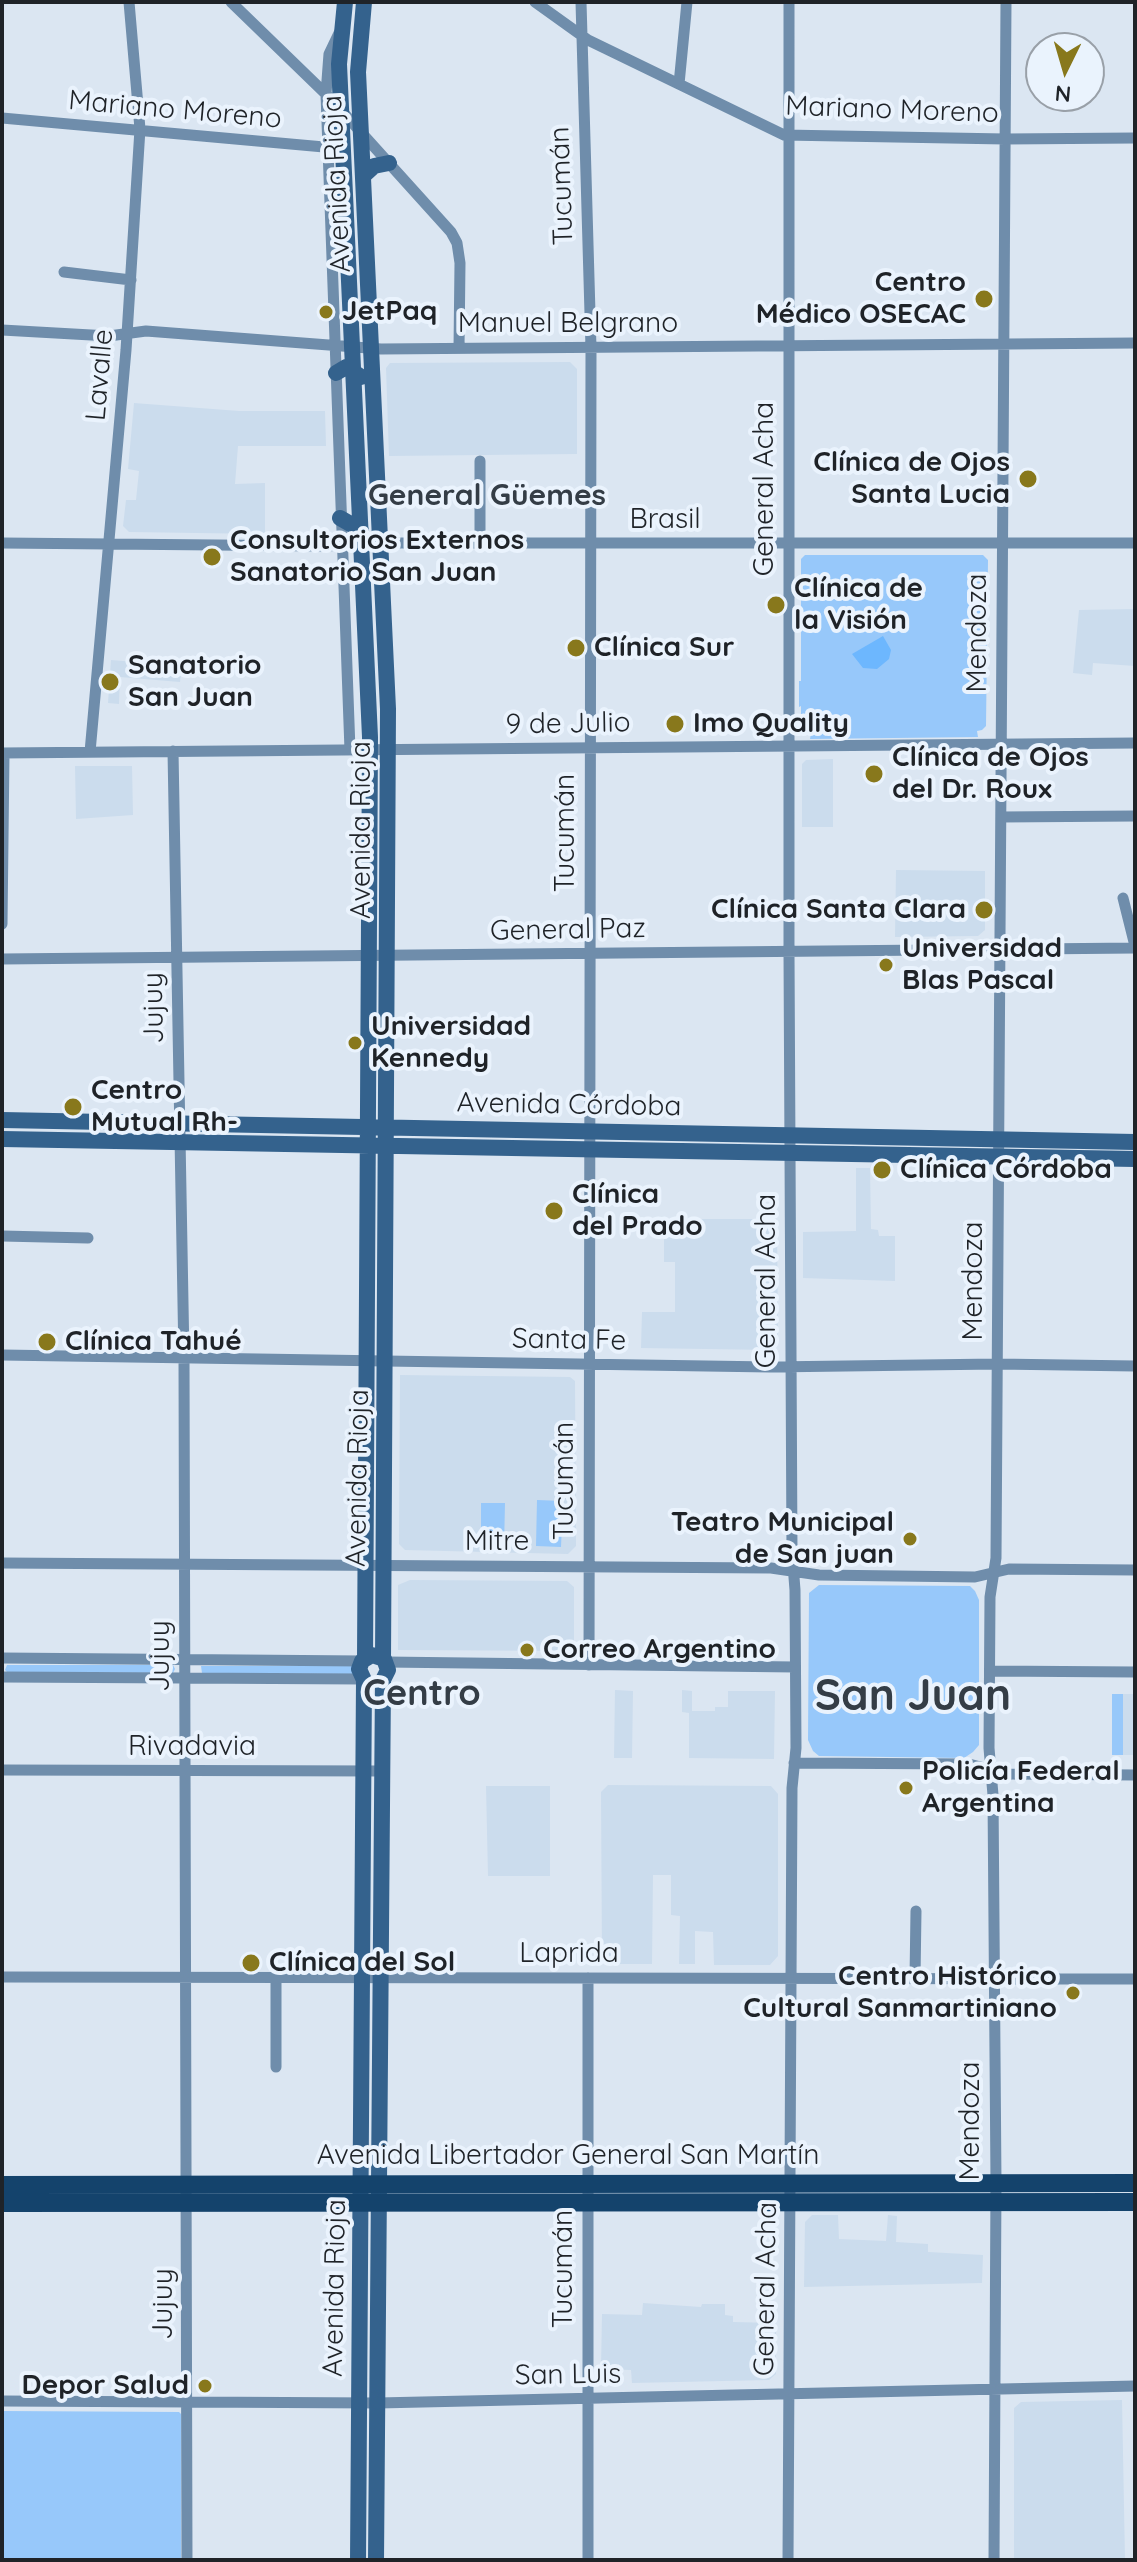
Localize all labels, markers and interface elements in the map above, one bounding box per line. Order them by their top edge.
north arrow [1025,32,1105,112]
text: N [1054,79,1072,109]
street label: Mariano Moreno [67,84,283,136]
street label: Mariano Moreno [785,89,999,131]
street label: Avenida Rioja [316,94,358,274]
street label: Tucumán [543,126,581,246]
place label: Centro Médico OSECAC [756,266,966,332]
marker: Centro Médico OSECAC [973,288,995,310]
place label: JetPaq [342,295,437,329]
marker: JetPaq [317,303,335,321]
street label: Manuel Belgrano [458,307,678,341]
street label: Lavalle [79,328,121,422]
street label: General Acha [748,402,782,576]
place label: Clínica de Ojos Santa Lucia [813,446,1010,512]
marker: Clínica de Ojos Santa Lucia [1017,468,1039,490]
district label: General Güemes [368,478,606,514]
street label: Brasil [629,503,701,537]
place label: Consultorios Externos Sanatorio San Juan [230,524,524,590]
marker: Consultorios Externos Sanatorio San Juan [201,546,223,568]
place label: Clínica de la Visión [794,572,923,638]
street label: Mendoza [961,573,995,693]
marker: Clínica de la Visión [765,594,787,616]
place label: Clínica Sur [594,631,734,665]
marker: Clínica Sur [565,637,587,659]
place label: Sanatorio San Juan [128,649,262,715]
marker: Sanatorio San Juan [99,671,121,693]
street label: 9 de Julio [505,706,631,742]
place label: Imo Quality [693,707,849,741]
marker: Imo Quality [664,713,686,735]
street label: Avenida Rioja [345,741,379,919]
place label: Clínica de Ojos del Dr. Roux [892,741,1089,807]
marker: Clínica de Ojos del Dr. Roux [863,763,885,785]
street label: Tucumán [549,774,583,892]
place label: Clínica Santa Clara [711,893,966,927]
marker: Clínica Santa Clara [973,899,995,921]
street label: General Paz [490,912,646,948]
place label: Universidad Blas Pascal [902,932,1062,998]
marker: Universidad Blas Pascal [877,956,895,974]
street label: Jujuy [137,972,171,1044]
place label: Universidad Kennedy [371,1010,531,1076]
marker: Universidad Kennedy [346,1034,364,1052]
place label: Centro Mutual Rh- [91,1074,238,1140]
street label: Avenida Córdoba [456,1086,682,1124]
marker: Centro Mutual Rh- [62,1096,84,1118]
place label: Clínica Córdoba [900,1153,1112,1187]
marker: Clínica Córdoba [871,1159,893,1181]
place label: Clínica del Prado [572,1178,703,1244]
street label: General Acha [750,1194,784,1368]
marker: Clínica del Prado [543,1200,565,1222]
street label: Mendoza [957,1221,991,1341]
street label: Santa Fe [512,1322,626,1358]
place label: Clínica Tahué [65,1325,242,1359]
marker: Clínica Tahué [36,1331,58,1353]
street label: Avenida Rioja [340,1389,376,1567]
street label: Tucumán [548,1422,582,1540]
place label: Teatro Municipal de San juan [671,1506,894,1572]
street label: Mitre [465,1525,529,1559]
marker: Teatro Municipal de San juan [901,1530,919,1548]
street label: Jujuy [144,1620,178,1692]
place label: Correo Argentino [543,1633,776,1667]
marker: Correo Argentino [518,1641,536,1659]
district label: San Juan [815,1671,1011,1723]
district label: Centro [363,1672,481,1716]
street label: Rivadavia [128,1730,256,1764]
place label: Policía Federal Argentina [922,1755,1120,1821]
marker: Policía Federal Argentina [897,1779,915,1797]
street label: Laprida [519,1937,619,1971]
place label: Clínica del Sol [269,1946,455,1980]
marker: Clínica del Sol [240,1952,262,1974]
place label: Centro Histórico Cultural Sanmartiniano [743,1960,1057,2026]
marker: Centro Histórico Cultural Sanmartiniano [1064,1984,1082,2002]
street label: Mendoza [954,2061,988,2181]
street label: Avenida Libertador General San Martín [317,2139,819,2173]
street label: Avenida Rioja [317,2199,353,2377]
street label: General Acha [748,2202,784,2376]
street label: Tucumán [547,2210,581,2328]
street label: Jujuy [147,2268,181,2340]
street label: San Luis [514,2357,622,2393]
place label: Depor Salud [21,2369,189,2403]
marker: Depor Salud [196,2377,214,2395]

